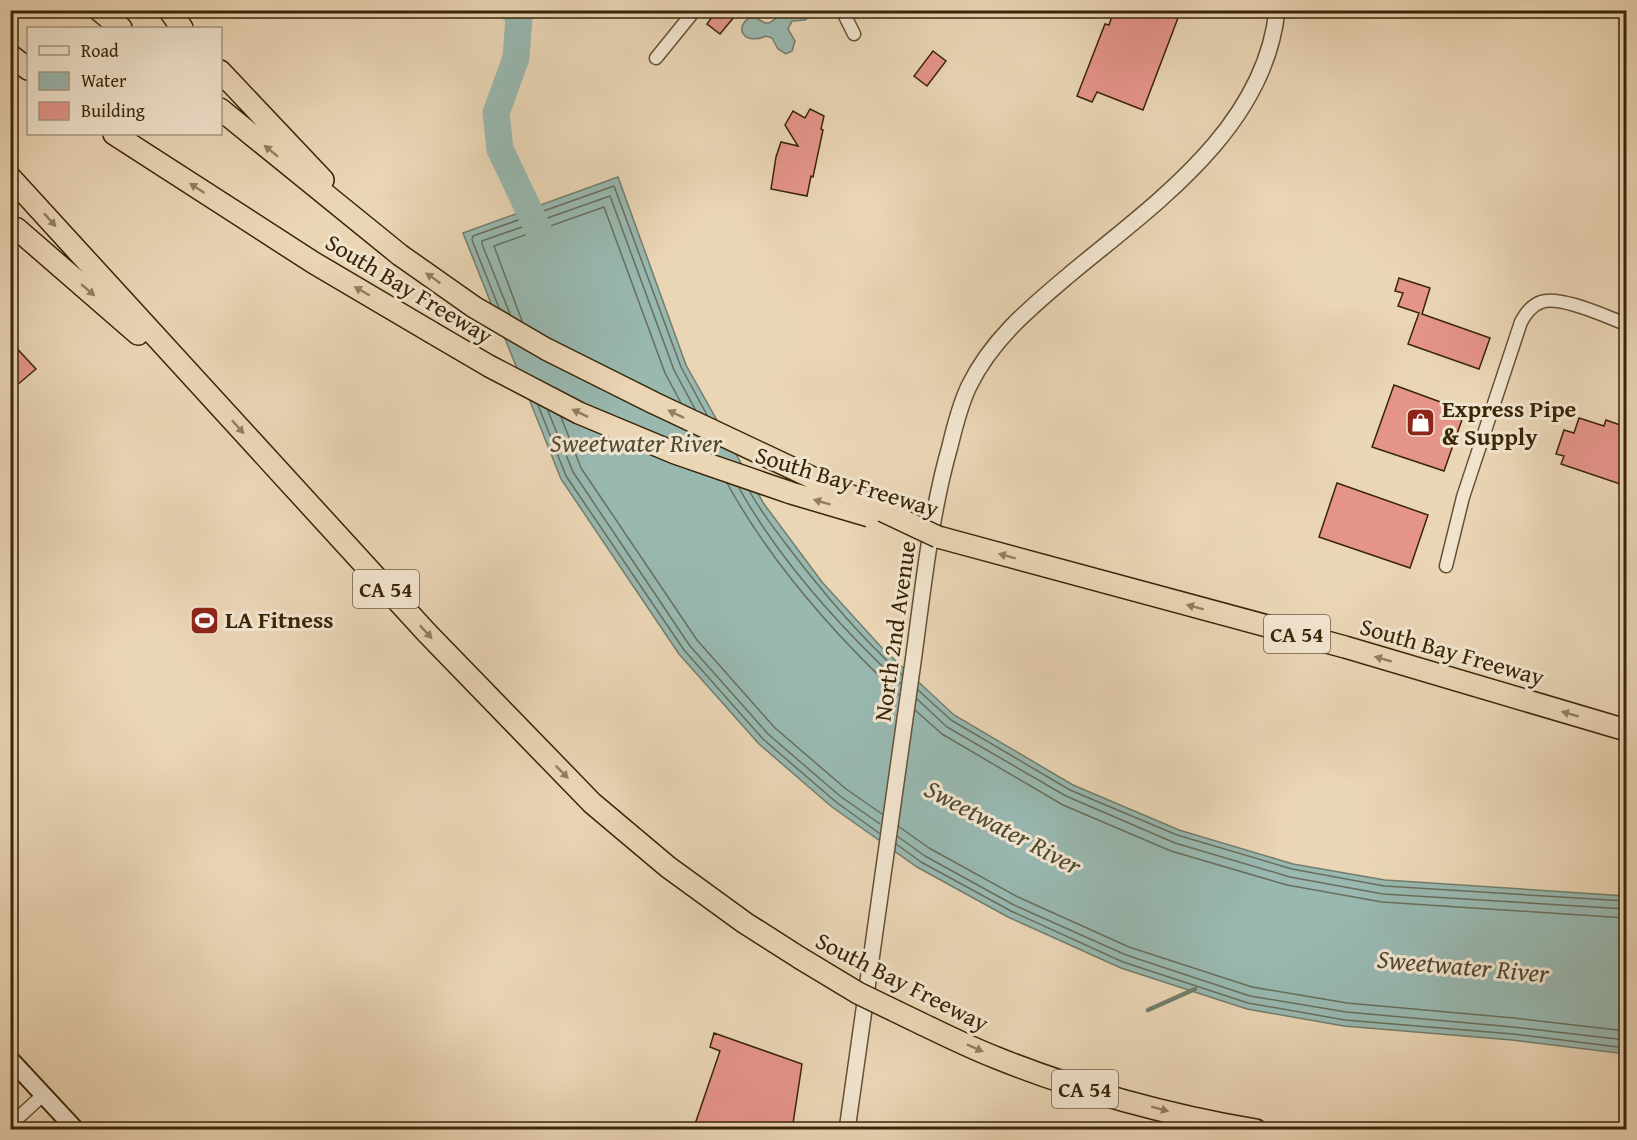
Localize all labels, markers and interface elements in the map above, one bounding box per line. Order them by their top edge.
legend [27,27,222,135]
text: Road [81,37,119,64]
text: Water [81,67,127,94]
text: Building [81,97,145,124]
one-way arrow [264,145,279,157]
one-way arrow [188,183,205,194]
one-way arrow [43,212,56,227]
street label: South Bay Freeway [319,225,500,353]
one-way arrow [425,273,441,284]
one-way arrow [80,283,95,296]
one-way arrow [354,286,370,297]
place label: Express Pipe & Supply [1442,391,1577,454]
shop icon: Express Pipe & Supply [1405,407,1437,439]
one-way arrow [571,409,588,418]
one-way arrow [668,409,685,418]
one-way arrow [230,419,244,433]
water label: Sweetwater River [550,423,724,462]
street label: South Bay Freeway [751,437,943,526]
one-way arrow [813,497,831,506]
street label: North 2nd Avenue [865,538,924,723]
one-way arrow [998,551,1016,560]
road number: CA 54 [353,570,419,608]
place label: LA Fitness [225,602,334,637]
one-way arrow [1186,602,1204,611]
sports icon: LA Fitness [188,604,220,636]
street label: South Bay Freeway [1356,608,1548,695]
road number: CA 54 [1264,615,1330,653]
one-way arrow [419,625,433,640]
one-way arrow [1374,654,1392,663]
one-way arrow [1561,709,1579,718]
one-way arrow [555,765,569,780]
water label: Sweetwater River [918,769,1090,885]
street label: South Bay Freeway [810,923,995,1040]
water label: Sweetwater River [1375,939,1552,993]
one-way arrow [967,1044,984,1053]
road number: CA 54 [1052,1070,1118,1108]
one-way arrow [1151,1105,1169,1114]

